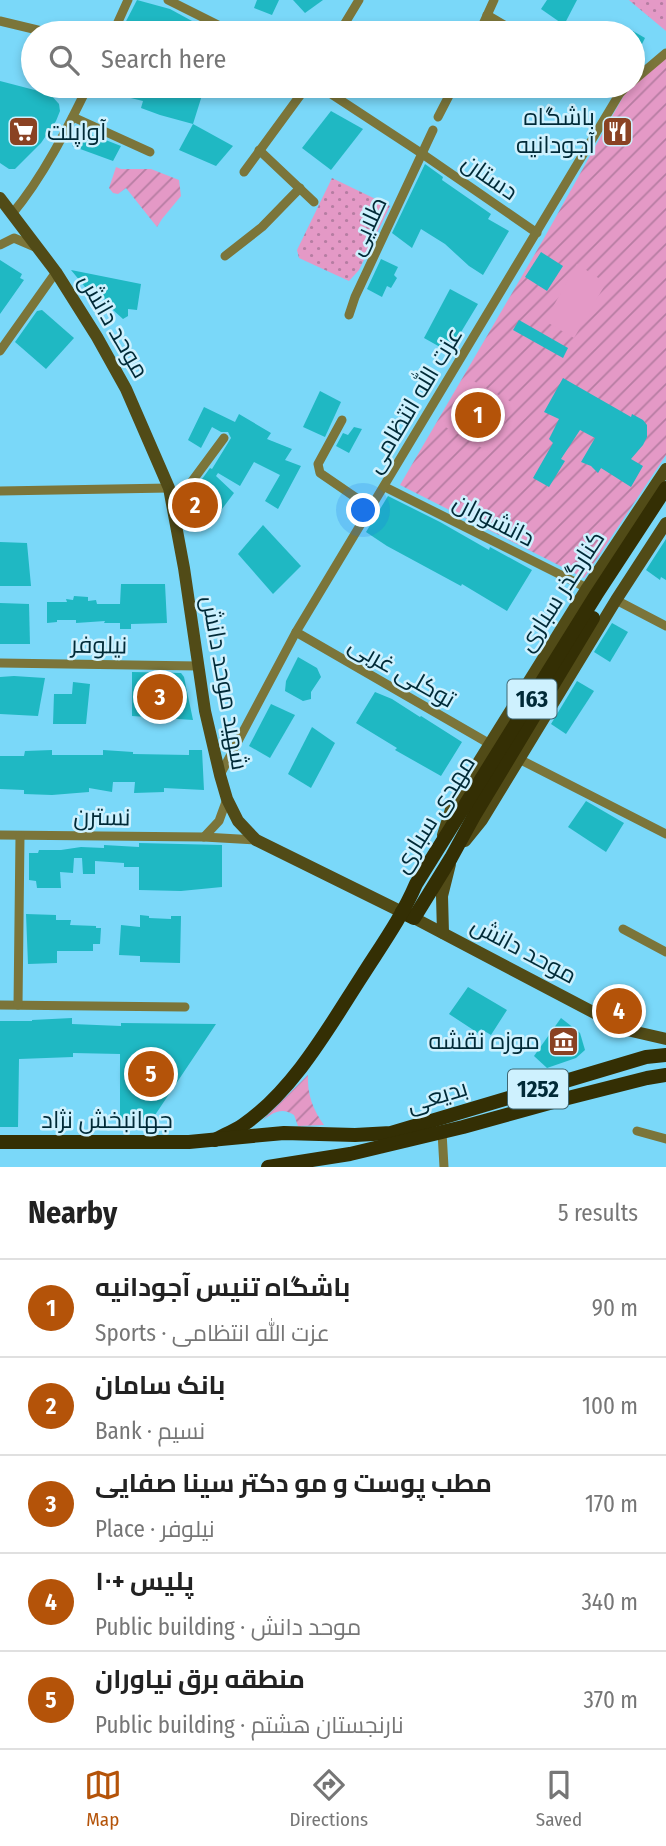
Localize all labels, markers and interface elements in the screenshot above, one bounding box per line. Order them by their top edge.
search box [21,21,645,98]
icon: search [45,41,83,79]
text: Search here [101,44,226,75]
place label: باشگاه آجودانیه [516,103,596,159]
restaurant icon: باشگاه آجودانیه [601,114,635,148]
supermarket icon: آواپلت [7,115,41,149]
place label: آواپلت [47,118,107,148]
street label: دستان [457,148,523,206]
street label: طلایی [341,192,393,260]
street label: موحد دانش [73,269,155,383]
street label: عزت الله انتظامی [358,321,468,478]
pin: 1 [455,389,501,441]
pin: 2 [172,479,218,531]
street label: دانشوران [449,488,539,552]
your location [346,493,380,527]
street label: کنارگذر سباری [512,525,610,657]
street label: شهید موحد دانش [196,594,254,772]
street label: نیلوفر [69,630,127,659]
street label: توکلی غربی [344,630,461,714]
pin: 3 [137,671,183,723]
road number: 163 [508,680,556,719]
street label: مهدی سباری [387,750,481,878]
street label: نسترن [73,803,131,831]
street label: موحد دانش [466,911,582,989]
pin: 4 [596,985,642,1037]
museum icon: موزه نقشه [546,1024,580,1058]
place label: موزه نقشه [428,1027,540,1055]
pin: 5 [128,1048,174,1100]
road number: 1252 [508,1070,568,1108]
street label: بدیعی [403,1074,471,1118]
street label: جهانبخش نژاد [41,1106,173,1134]
text: Nearby [28,1195,117,1231]
text: 5 results [558,1199,638,1227]
text: باشگاه تنیس آجودانیه [95,1272,350,1303]
text: 1 [46,1294,56,1322]
text: 90 m [592,1294,638,1322]
text: Sports · عزت الله انتظامی [95,1319,330,1347]
text: بانک سامان [95,1370,225,1401]
text: 2 [46,1392,56,1420]
text: 100 m [582,1392,638,1420]
text: Bank · نسیم [95,1417,205,1445]
text: مطب پوست و مو دکتر سینا صفایی [95,1468,492,1499]
text: 3 [46,1490,56,1518]
text: 170 m [585,1490,638,1518]
text: Place · نیلوفر [95,1515,215,1543]
text: پلیس +۱۰ [95,1566,194,1597]
text: 4 [45,1588,57,1616]
text: 340 m [582,1588,638,1616]
text: Public building · موحد دانش [95,1613,361,1641]
text: منطقه برق نیاوران [95,1664,305,1695]
text: 5 [45,1686,57,1714]
text: 370 m [584,1686,638,1714]
text: Public building · نارنجستان هشتم [95,1711,404,1739]
tab: Map [84,1766,122,1831]
tab: Directions [290,1766,368,1831]
tab: Saved [536,1766,582,1831]

